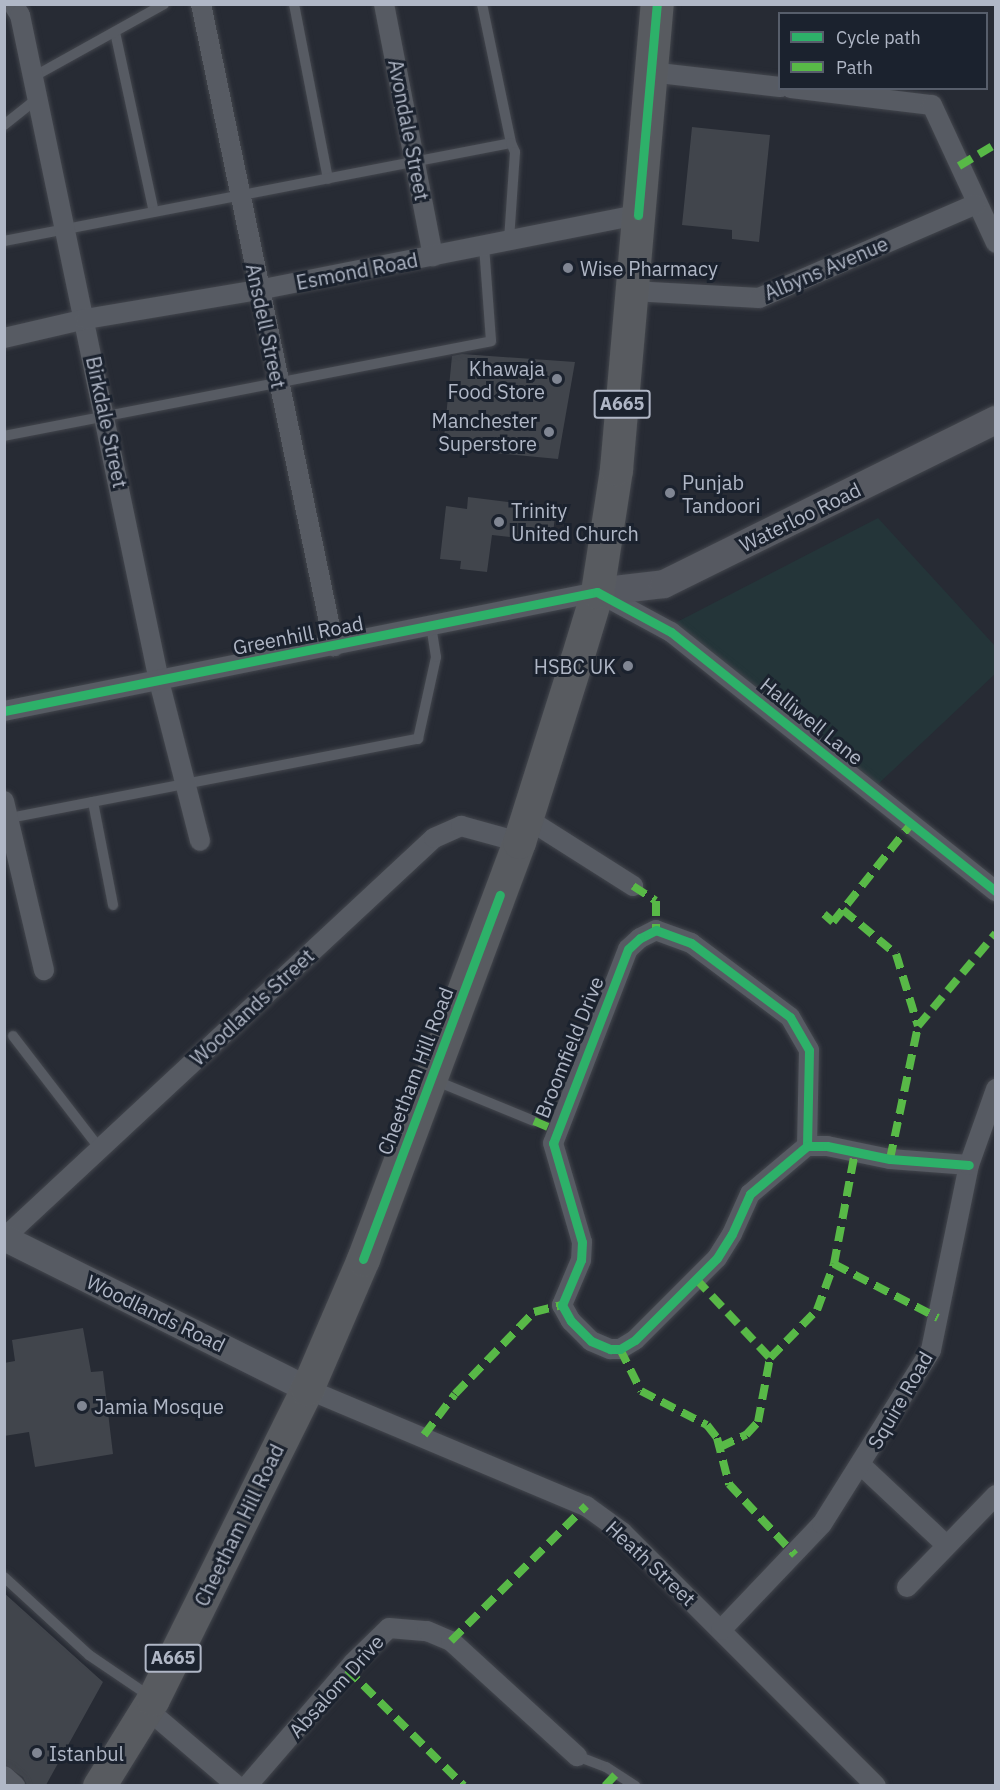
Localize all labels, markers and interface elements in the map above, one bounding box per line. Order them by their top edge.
legend [778,12,988,90]
text: Cycle path [836,26,921,49]
text: Path [836,56,873,79]
street label: Avondale Street [384,58,434,202]
street label: Albyns Avenue [760,231,892,305]
street label: Esmond Road [294,247,420,295]
place label: Wise Pharmacy [580,256,718,280]
street label: Ansdell Street [241,261,291,391]
marker: Wise Pharmacy [561,261,575,275]
street label: Birkdale Street [81,354,133,490]
place label: Khawaja Food Store [448,356,545,403]
marker: Khawaja Food Store [550,372,564,386]
road number: A665 [594,389,650,419]
place label: Manchester Superstore [431,408,537,455]
marker: Manchester Superstore [542,425,556,439]
place label: Punjab Tandoori [682,470,760,517]
street label: Waterloo Road [735,477,865,557]
marker: Punjab Tandoori [663,486,677,500]
place label: Trinity United Church [511,498,639,545]
marker: Trinity United Church [492,515,506,529]
street label: Greenhill Road [231,611,365,659]
place label: HSBC UK [534,654,616,678]
marker: HSBC UK [621,659,635,673]
street label: Halliwell Lane [756,672,868,770]
street label: Woodlands Street [185,944,319,1070]
street label: Broomfield Drive [530,973,608,1121]
street label: Cheetham Hill Road [372,984,458,1158]
street label: Woodlands Road [83,1269,229,1357]
street label: Squire Road [862,1347,938,1453]
place label: Jamia Mosque [94,1394,224,1418]
marker: Jamia Mosque [75,1399,89,1413]
street label: Cheetham Hill Road [189,1440,289,1610]
street label: Heath Street [601,1515,701,1611]
street label: Absalom Drive [284,1630,388,1742]
road number: A665 [144,1643,201,1673]
place label: Istanbul [49,1741,124,1765]
marker: Istanbul [30,1746,44,1760]

